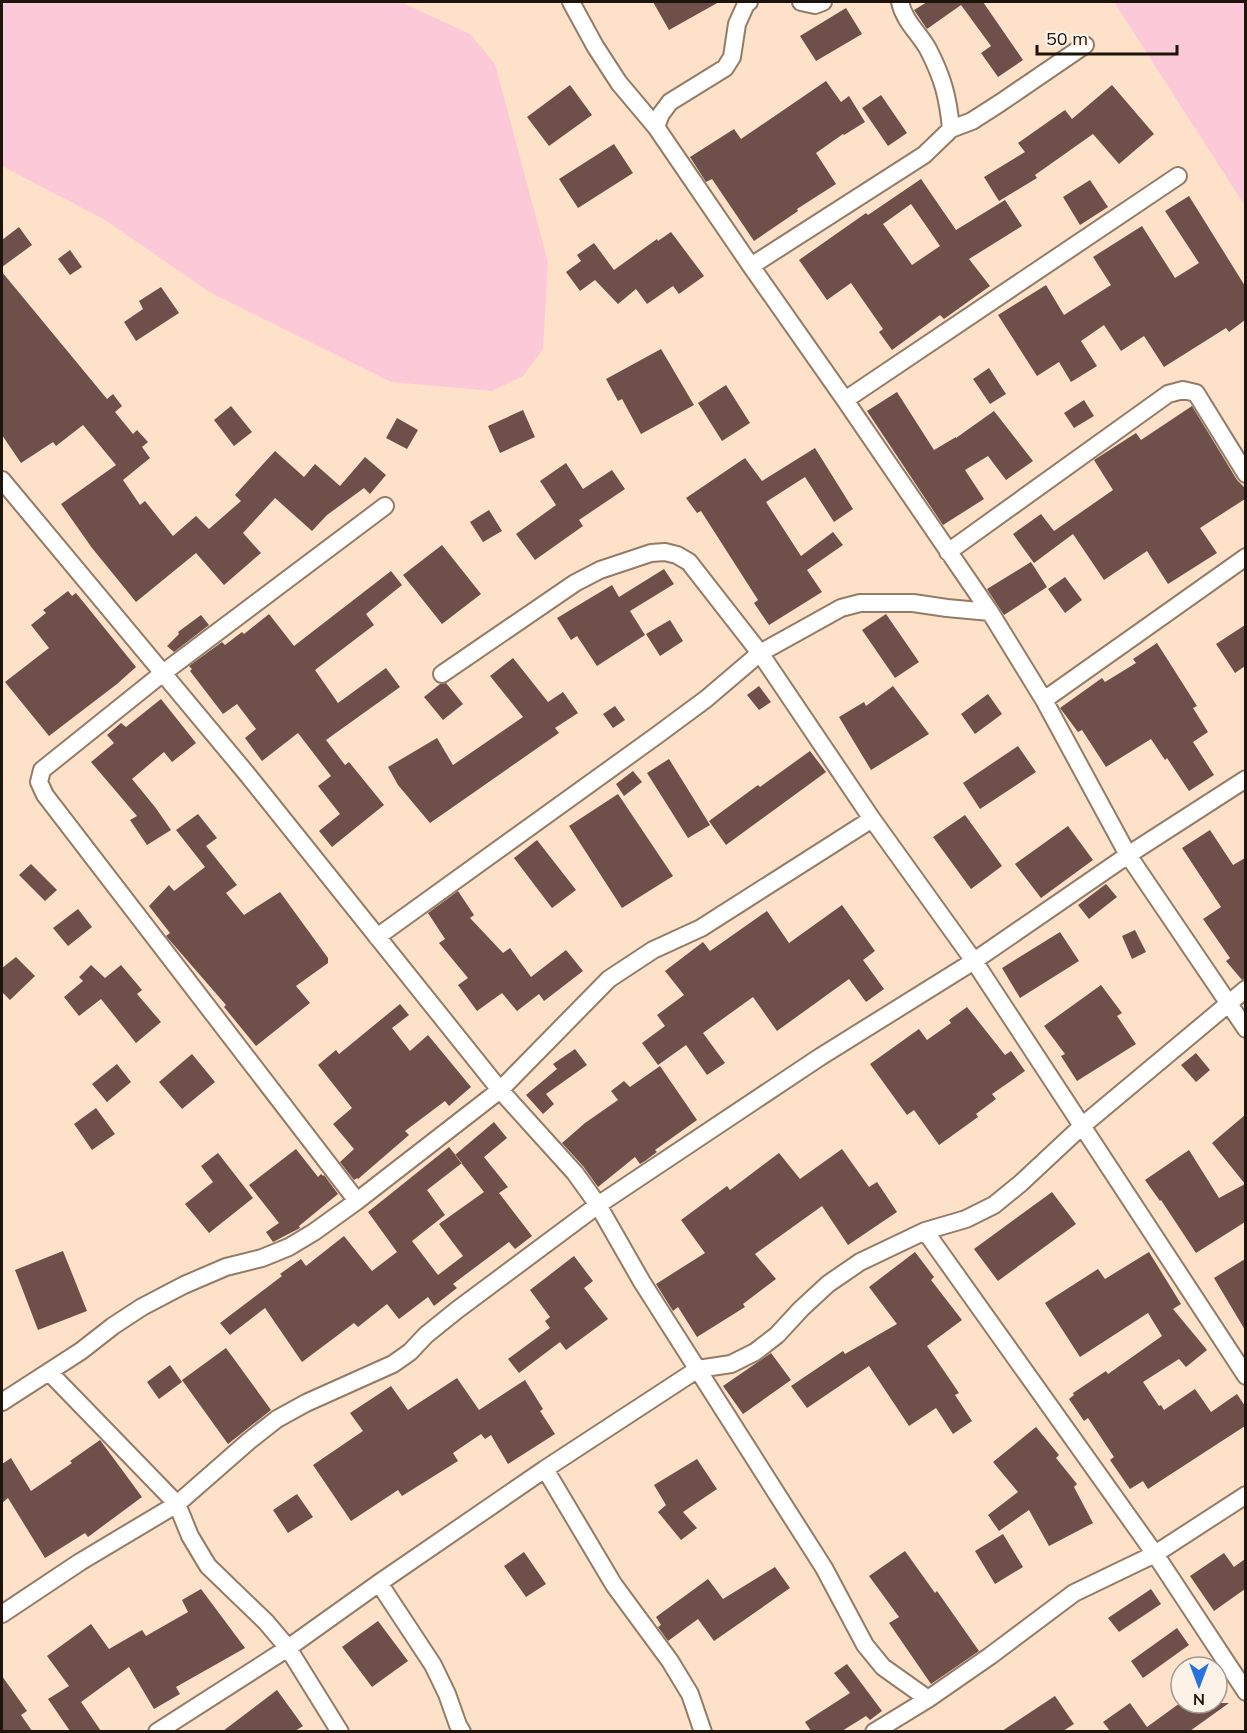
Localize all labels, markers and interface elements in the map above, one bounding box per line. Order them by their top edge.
scale bar [1037,18,1176,56]
text: 50 m [1046,27,1088,50]
north arrow [1169,1655,1229,1715]
text: N [1193,1690,1205,1710]

